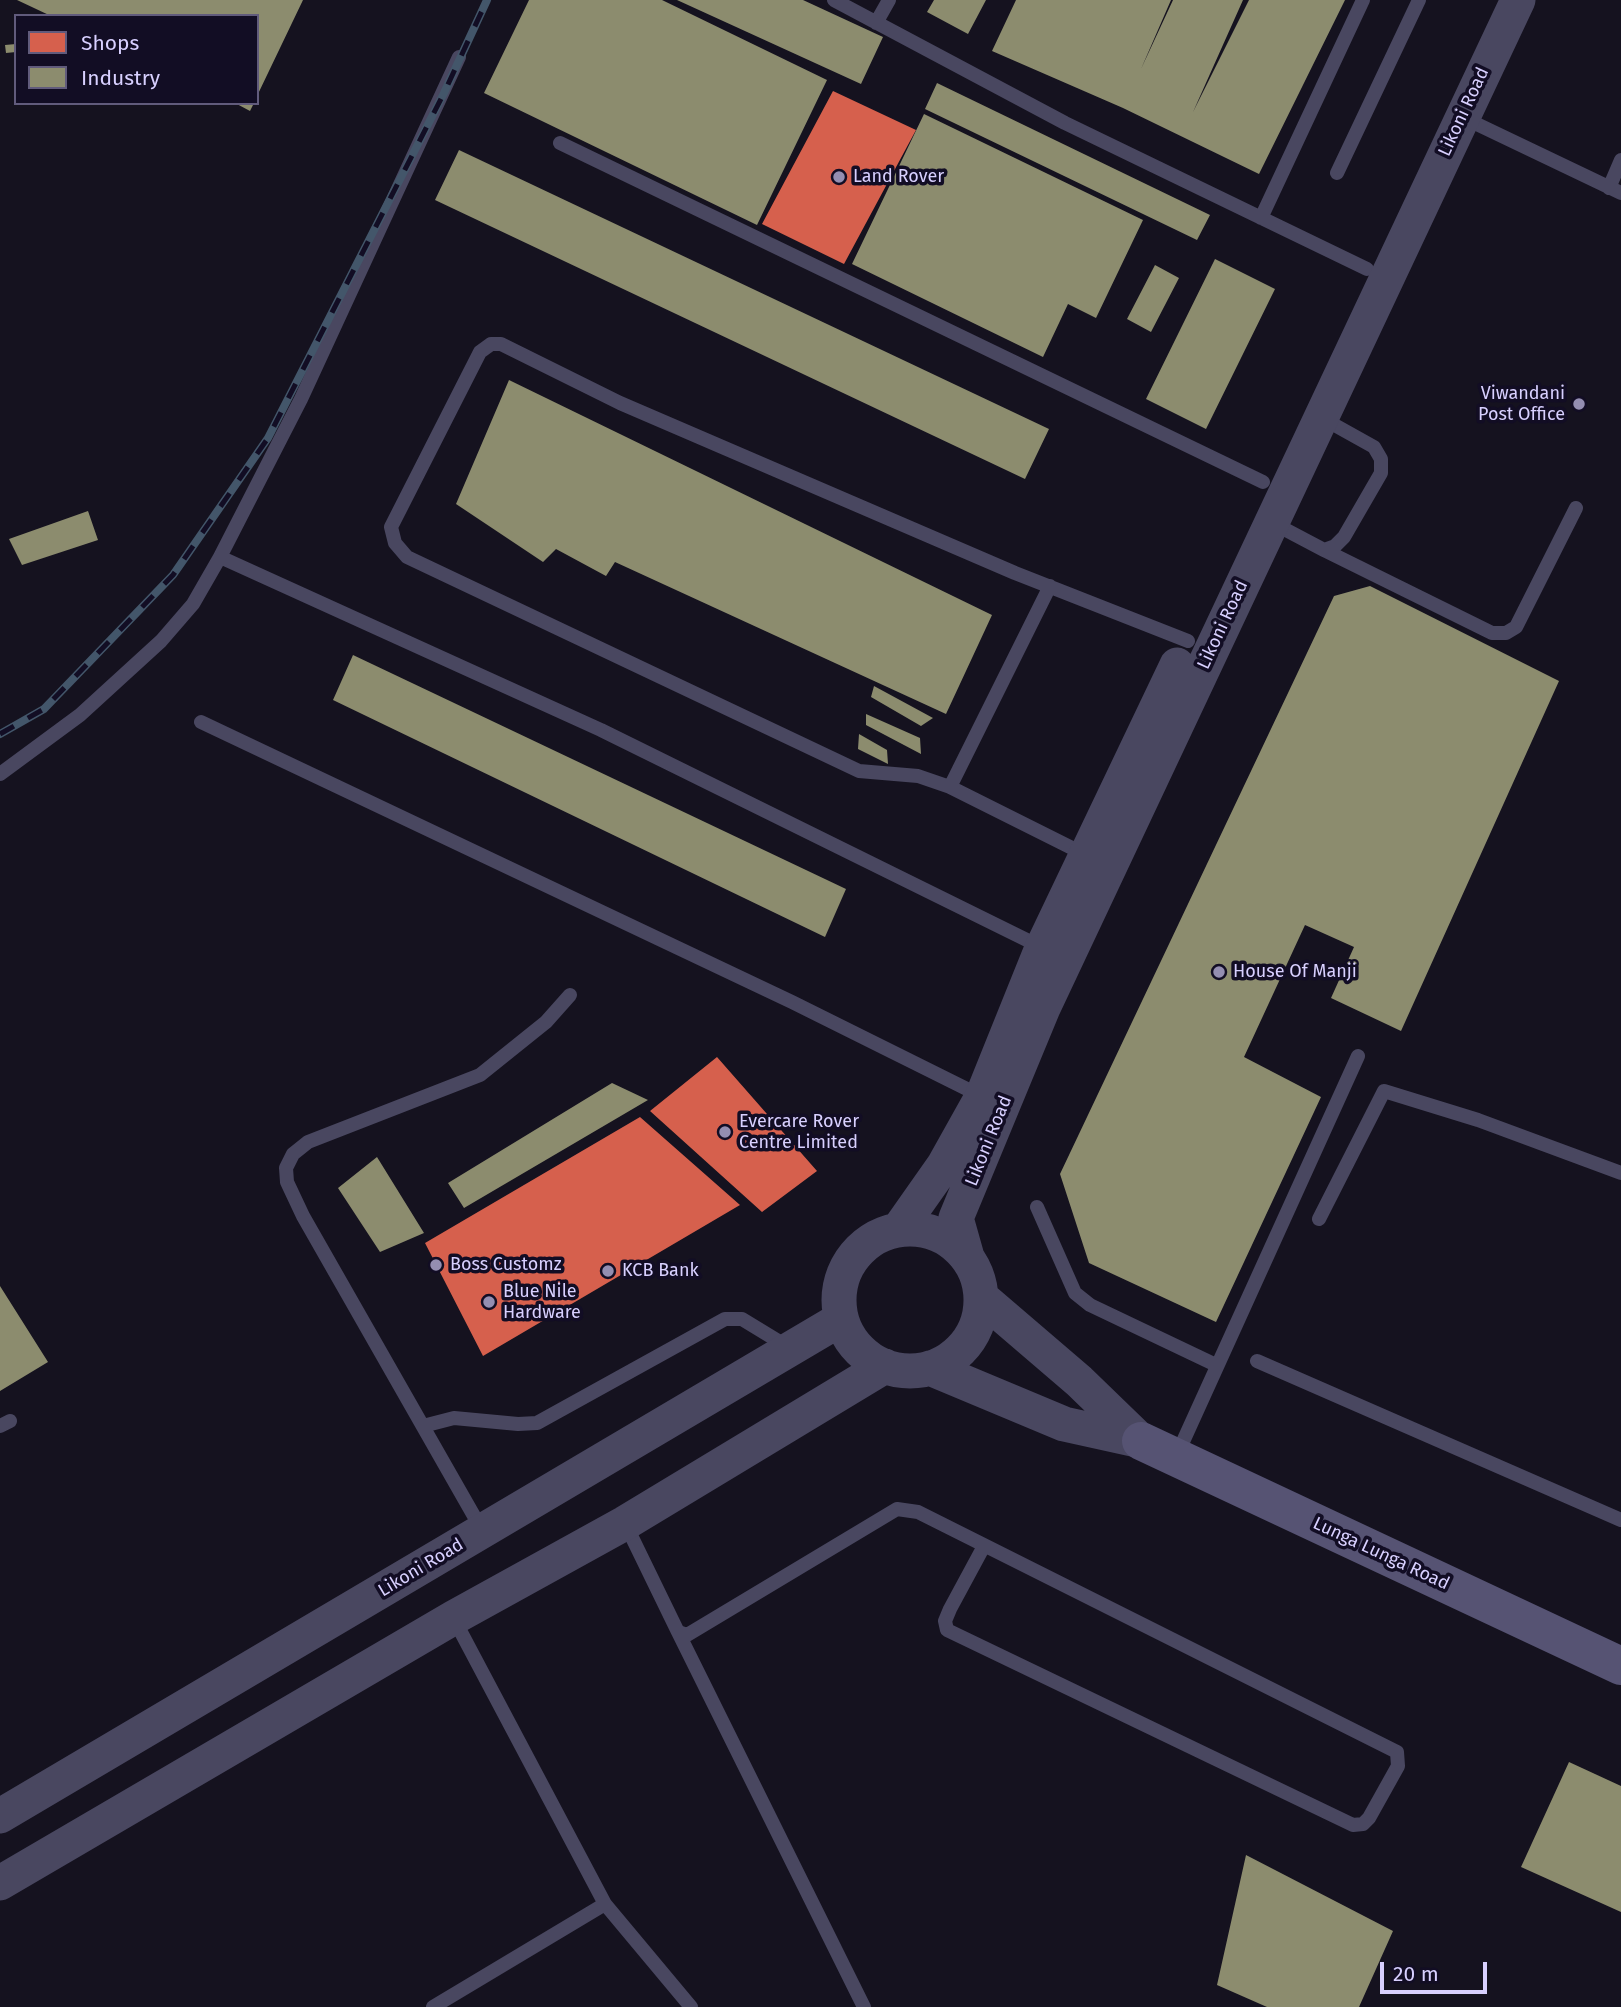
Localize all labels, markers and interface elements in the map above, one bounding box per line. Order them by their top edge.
legend [14,14,259,105]
text: Shops [81,30,139,56]
street label: Likoni Road [1434,64,1494,160]
text: Industry [81,65,160,91]
place label: Land Rover [853,166,944,188]
marker: Land Rover [831,169,847,185]
place label: Viwandani Post Office [1478,383,1565,426]
marker: Viwandani Post Office [1571,396,1587,412]
street label: Likoni Road [1193,577,1253,673]
place label: House Of Manji [1233,961,1357,983]
marker: House Of Manji [1211,964,1227,980]
street label: Likoni Road [961,1093,1017,1189]
place label: Evercare Rover Centre Limited [739,1111,859,1154]
marker: Evercare Rover Centre Limited [717,1124,733,1140]
place label: Boss Customz [450,1254,562,1276]
marker: Boss Customz [428,1257,444,1273]
place label: KCB Bank [622,1260,699,1282]
marker: KCB Bank [600,1263,616,1279]
place label: Blue Nile Hardware [503,1281,581,1324]
marker: Blue Nile Hardware [481,1294,497,1310]
street label: Lunga Lunga Road [1309,1513,1453,1595]
street label: Likoni Road [375,1534,467,1602]
scale bar [1383,1948,1490,1992]
text: 20 m [1393,1961,1439,1987]

